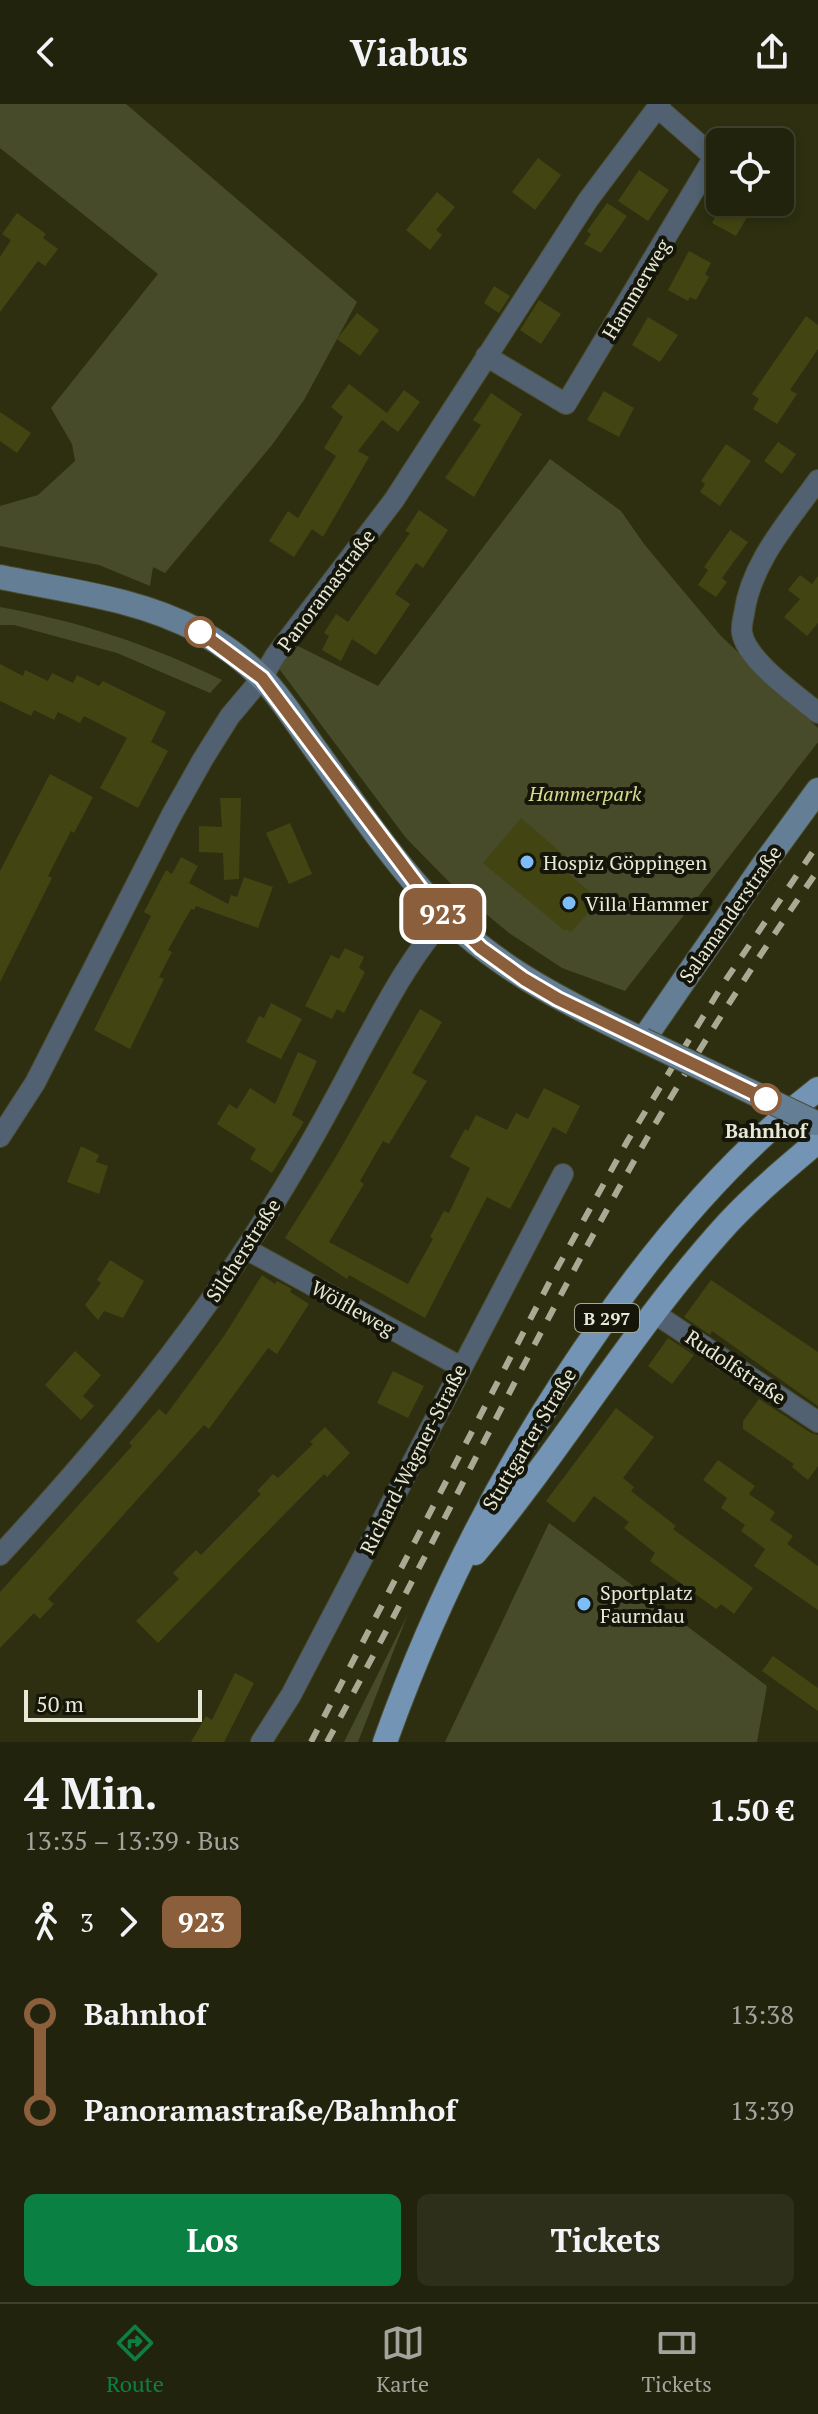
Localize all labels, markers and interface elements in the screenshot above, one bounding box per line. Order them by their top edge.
text: Viabus [350,29,468,76]
icon: back [24,30,68,74]
icon: share [750,30,794,74]
map controls [706,128,794,216]
button: locate [706,128,794,216]
street label: Hammerweg [596,234,677,344]
street label: Panoramastraße [271,523,381,657]
unlabelled marker [185,617,215,647]
park label: Hammerpark [528,780,642,807]
street label: Salamanderstraße [673,840,787,988]
place label: Hospiz Göppingen [543,849,707,876]
marker: Hospiz Göppingen [518,853,536,871]
line badge: 923 [397,888,489,940]
place label: Villa Hammer [585,890,709,917]
marker: Villa Hammer [560,894,578,912]
text: 923 [419,895,467,932]
marker: Bahnhof [751,1084,781,1114]
place label: Bahnhof [725,1117,809,1144]
street label: Silcherstraße [199,1193,287,1307]
street label: Wölfleweg [306,1274,400,1342]
road number: B 297 [575,1304,639,1332]
street label: Rudolfstraße [680,1323,792,1411]
street label: Richard-Wagner-Straße [353,1359,473,1559]
street label: Stuttgarter Straße [476,1363,582,1515]
place label: Sportplatz Faurndau [600,1579,693,1629]
marker: Sportplatz Faurndau [575,1595,593,1613]
scale bar [24,1686,202,1722]
text: 50 m [36,1689,84,1718]
text: 4 Min. [24,1763,158,1822]
text: 1.50 € [709,1790,794,1830]
text: 13:35 – 13:39 · Bus [24,1823,240,1857]
icon: walk [24,1900,68,1944]
icon: forward [106,1900,150,1944]
text: 923 [178,1903,225,1940]
text: 3 [80,1905,94,1939]
text: Bahnhof [84,1994,207,2034]
text: 13:38 [730,1997,794,2031]
text: Panoramastraße/Bahnhof [84,2090,456,2130]
text: 13:39 [730,2093,794,2127]
button: Los [24,2194,401,2286]
button: Tickets [417,2194,794,2286]
tab: Route [106,2321,164,2398]
tab: Karte [376,2321,429,2398]
tab: Tickets [641,2321,712,2398]

